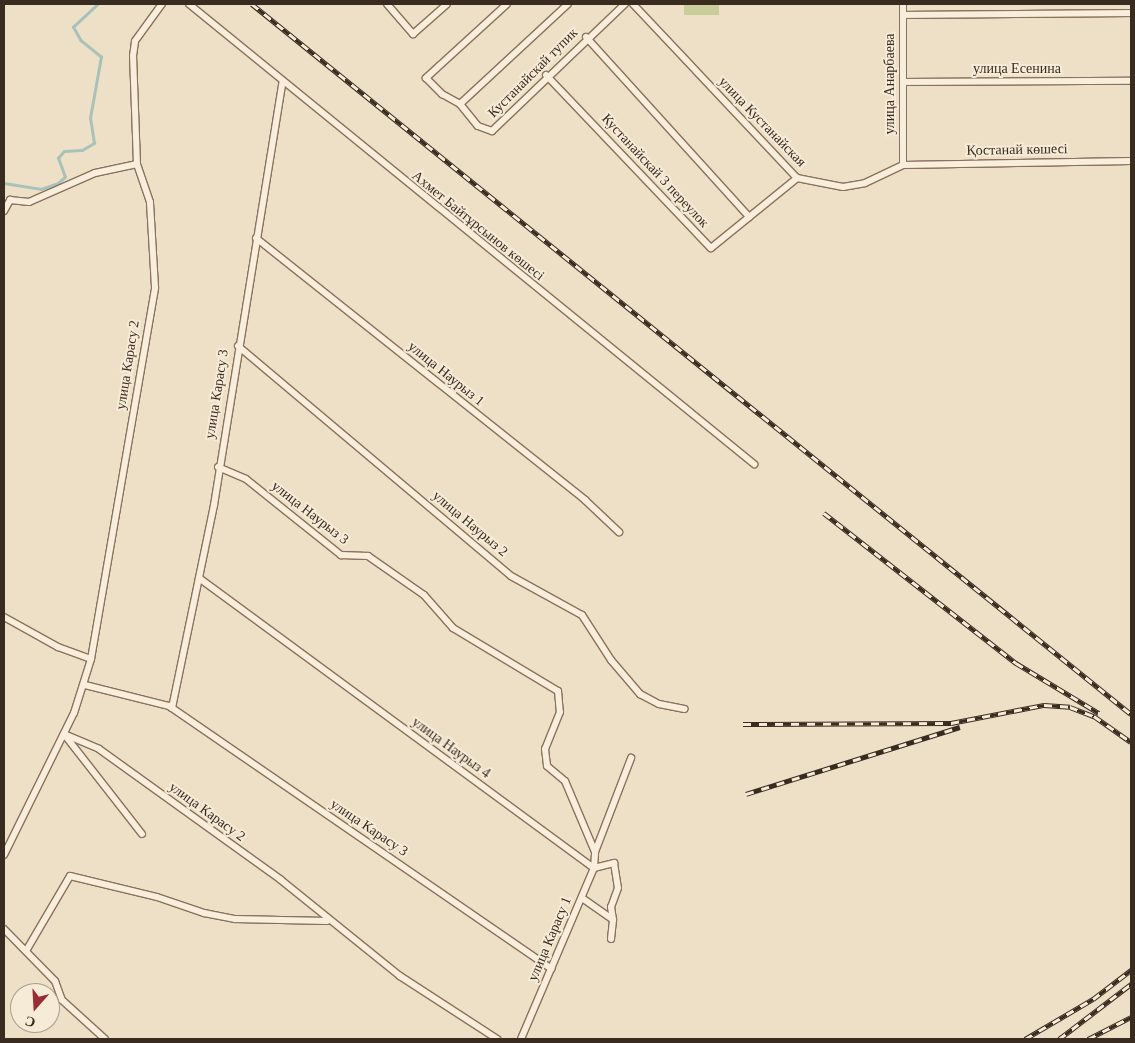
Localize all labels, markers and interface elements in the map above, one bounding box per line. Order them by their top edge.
street label: Кустанайскай тупик [485,25,581,121]
street label: улица Анарбаева [882,33,898,135]
street label: улица Есенина [973,61,1061,77]
street label: улица Кустанайская [715,73,809,171]
street label: Кустанайскай 3 переулок [598,111,712,231]
street label: Қостанай көшесі [966,141,1068,159]
street label: Ахмет Байтұрсынов көшесі [409,168,547,284]
street label: улица Карасу 2 [113,319,143,411]
street label: улица Наурыз 1 [405,338,487,410]
street label: улица Карасу 3 [202,348,232,440]
street label: улица Наурыз 3 [268,478,352,548]
street label: улица Наурыз 2 [429,488,511,560]
street label: улица Наурыз 4 [408,714,494,782]
street label: улица Карасу 2 [166,779,248,845]
street label: улица Карасу 3 [327,796,411,860]
street label: улица Карасу 1 [525,894,575,984]
north arrow [10,983,60,1033]
text: С [23,1013,38,1030]

